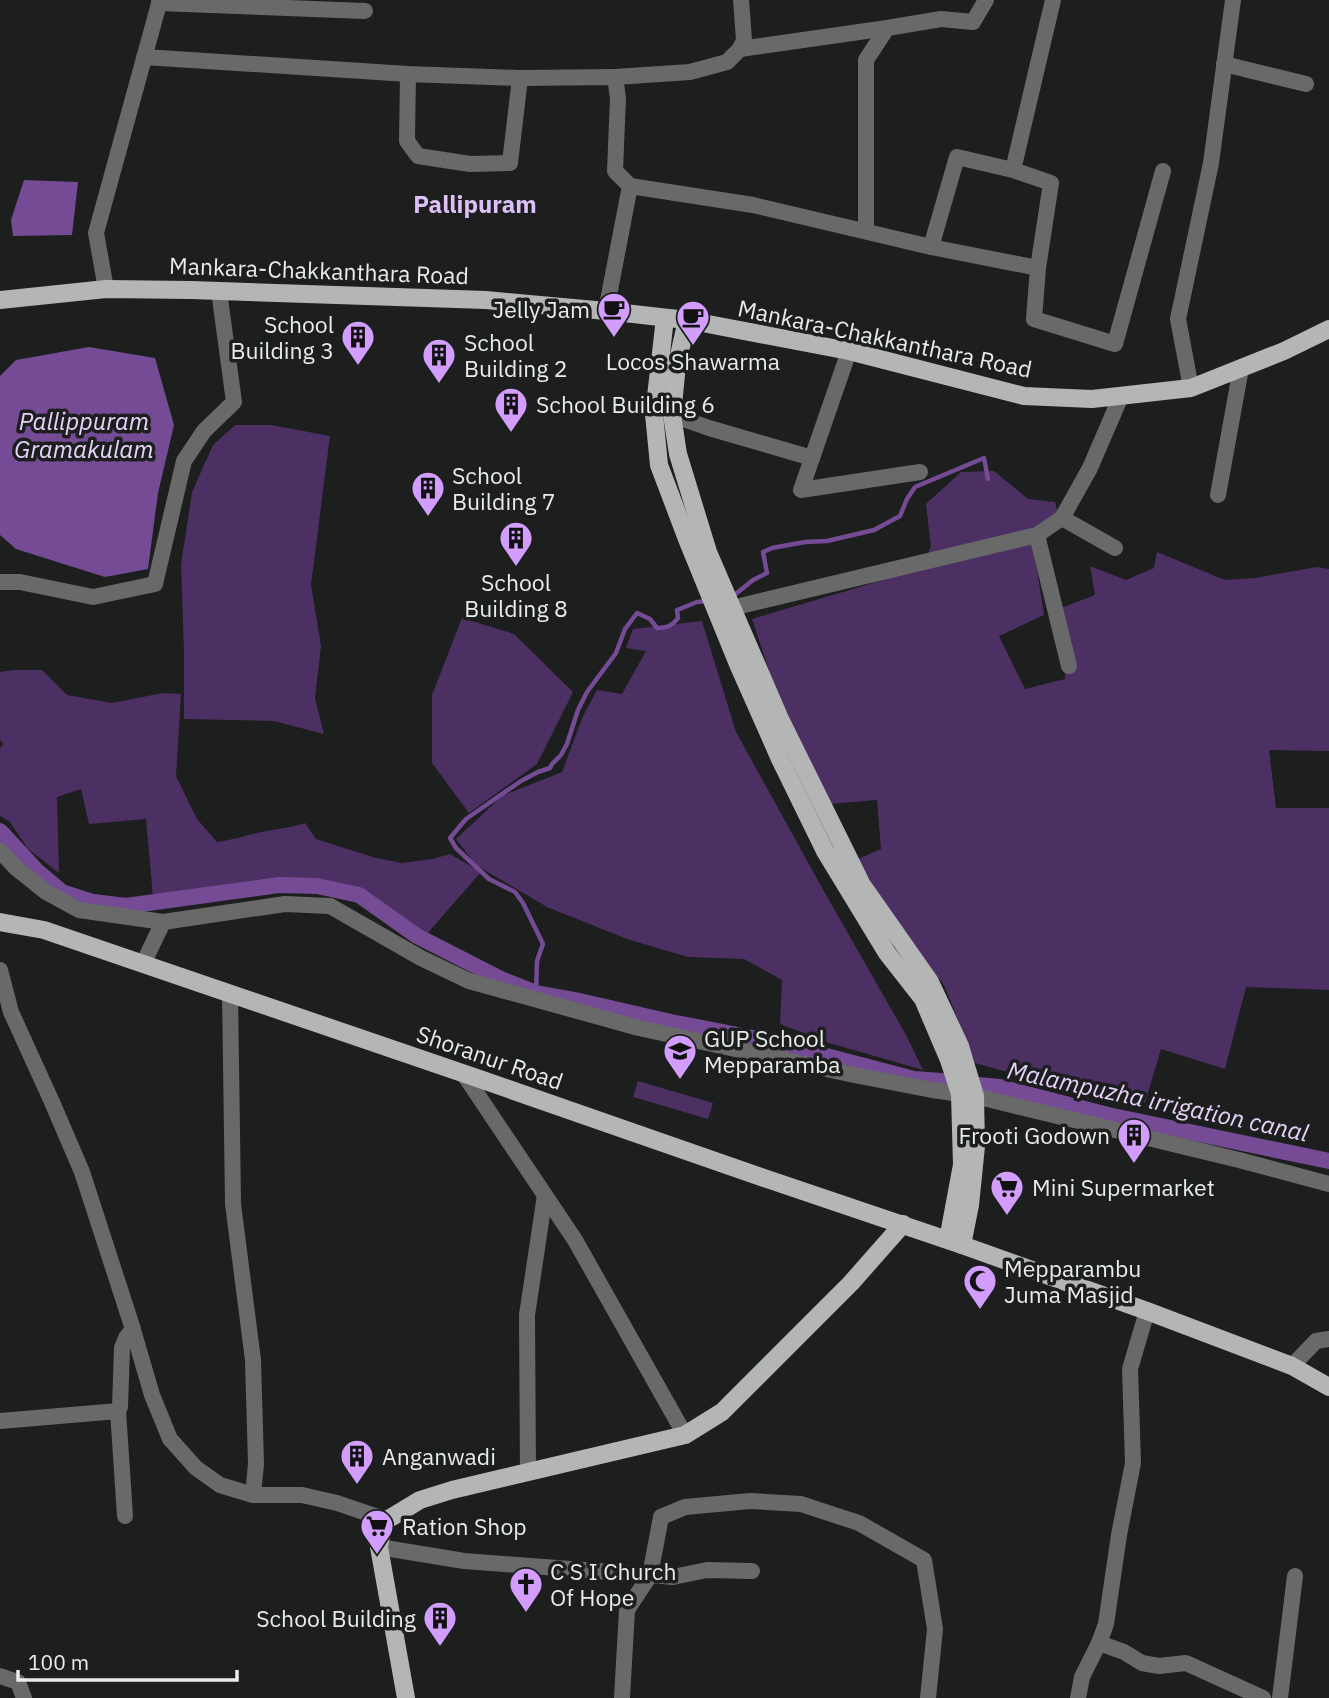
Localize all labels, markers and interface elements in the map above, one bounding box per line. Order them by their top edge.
district label: Pallipuram [413,188,537,220]
street label: Mankara-Chakkanthara Road [169,250,469,290]
cafe icon: Jelly Jam [595,290,633,339]
street label: Mankara-Chakkanthara Road [735,292,1035,384]
place label: Jelly Jam [492,294,590,324]
cafe icon: Locos Shawarma [674,298,712,347]
place label: School Building 3 [230,309,334,365]
building icon: School Building 3 [339,318,377,367]
place label: School Building 2 [464,327,568,383]
building icon: School Building 2 [420,336,458,385]
place label: Locos Shawarma [606,346,780,376]
building icon: School Building 6 [492,385,530,434]
place label: School Building 6 [536,389,715,419]
water label: Pallippuram Gramakulam [14,405,154,465]
place label: School Building 7 [452,460,556,516]
building icon: School Building 7 [409,469,447,518]
building icon: School Building 8 [497,519,535,568]
place label: School Building 8 [464,567,568,623]
street label: Shoranur Road [413,1018,567,1096]
place label: GUP School Mepparamba [704,1023,841,1079]
school or university icon: GUP School Mepparamba [661,1032,699,1081]
water label: Malampuzha irrigation canal [1005,1053,1312,1149]
building icon: Frooti Godown [1115,1116,1153,1165]
place label: Frooti Godown [959,1120,1110,1150]
supermarket icon: Mini Supermarket [988,1168,1026,1217]
place label: Mini Supermarket [1032,1172,1215,1202]
place label: Mepparambu Juma Masjid [1004,1253,1141,1309]
mosque icon: Mepparambu Juma Masjid [961,1262,999,1311]
building icon: Anganwadi [338,1437,376,1486]
place label: Anganwadi [382,1441,496,1471]
supermarket icon: Ration Shop [358,1507,396,1556]
place label: Ration Shop [402,1511,527,1541]
place label: C S I Church Of Hope [550,1556,677,1612]
church icon: C S I Church Of Hope [507,1565,545,1614]
building icon: School Building [421,1599,459,1648]
place label: School Building [256,1603,416,1633]
scale bar [18,1638,236,1682]
text: 100 m [28,1648,89,1676]

